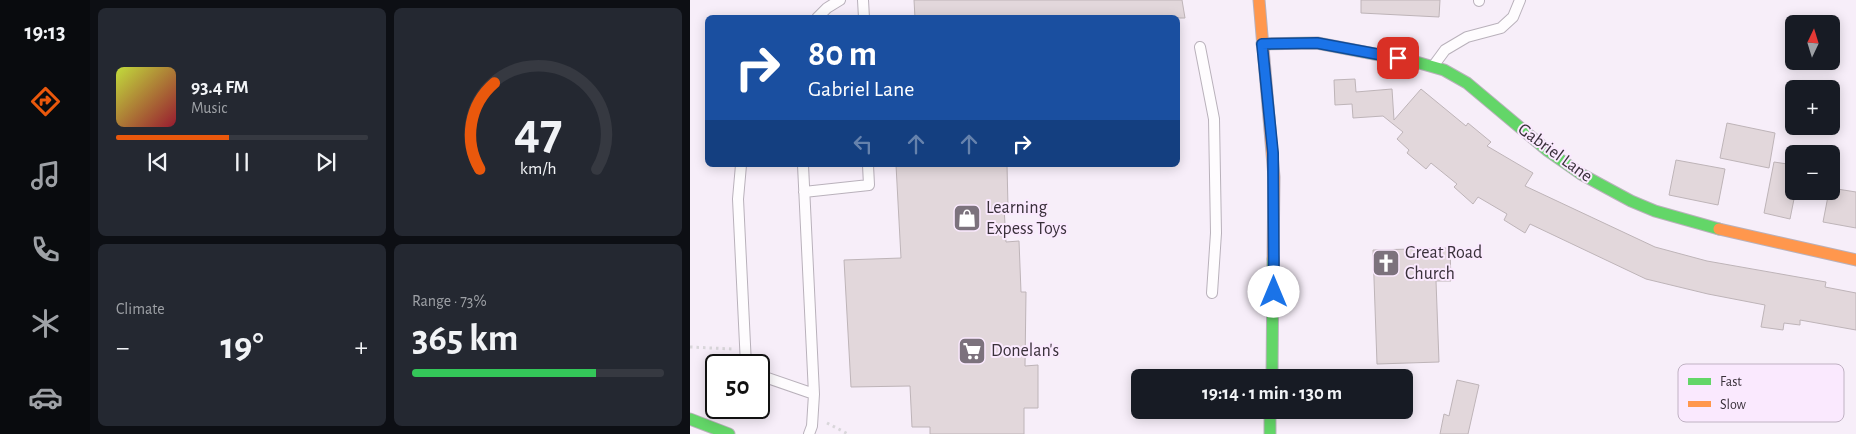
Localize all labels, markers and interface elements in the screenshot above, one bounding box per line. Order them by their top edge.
north arrow [1785,15,1840,70]
map controls [1785,15,1840,200]
text: 19:13 [25,21,66,43]
icon: right [725,35,790,100]
text: 80 m [808,37,877,72]
pin [1377,37,1419,79]
icon: arrive [1384,44,1412,72]
text: 93.4 FM [191,78,249,97]
text: Gabriel Lane [808,78,914,100]
button: + [1785,80,1840,135]
icon: directions [28,84,63,119]
text: Music [191,100,227,116]
text: 47 [514,106,562,158]
street label: Gabriel Lane [1514,120,1596,186]
icon: left [849,130,877,158]
icon: ahead [902,130,930,158]
icon: ahead [955,130,983,158]
icon: right [1008,130,1036,158]
button: − [1785,145,1840,200]
icon: previous [144,148,172,176]
icon: pause [228,148,256,176]
icon: next [312,148,340,176]
icon: music [28,158,63,193]
text: km/h [520,160,556,178]
place label: Learning Expess Toys [986,199,1067,238]
shop icon: Learning Expess Toys [952,203,982,233]
icon: phone [28,232,63,267]
place label: Great Road Church [1405,244,1482,283]
church icon: Great Road Church [1371,248,1401,278]
position arrow [1247,265,1299,317]
text: Range · 73% [412,293,487,309]
text: Climate [116,301,165,317]
icon: climate [28,306,63,341]
text: 365 km [412,320,518,358]
text: 19° [220,328,264,366]
text: − [116,334,129,362]
text: + [355,334,368,362]
supermarket icon: Donelan's [957,336,987,366]
place label: Donelan's [991,342,1059,360]
speed limit sign: 50 [705,354,770,419]
legend [1678,364,1844,422]
text: Fast [1720,375,1742,389]
icon: car [28,380,63,415]
text: 19:14 · 1 min · 130 m [1202,384,1342,403]
text: Slow [1720,398,1747,412]

